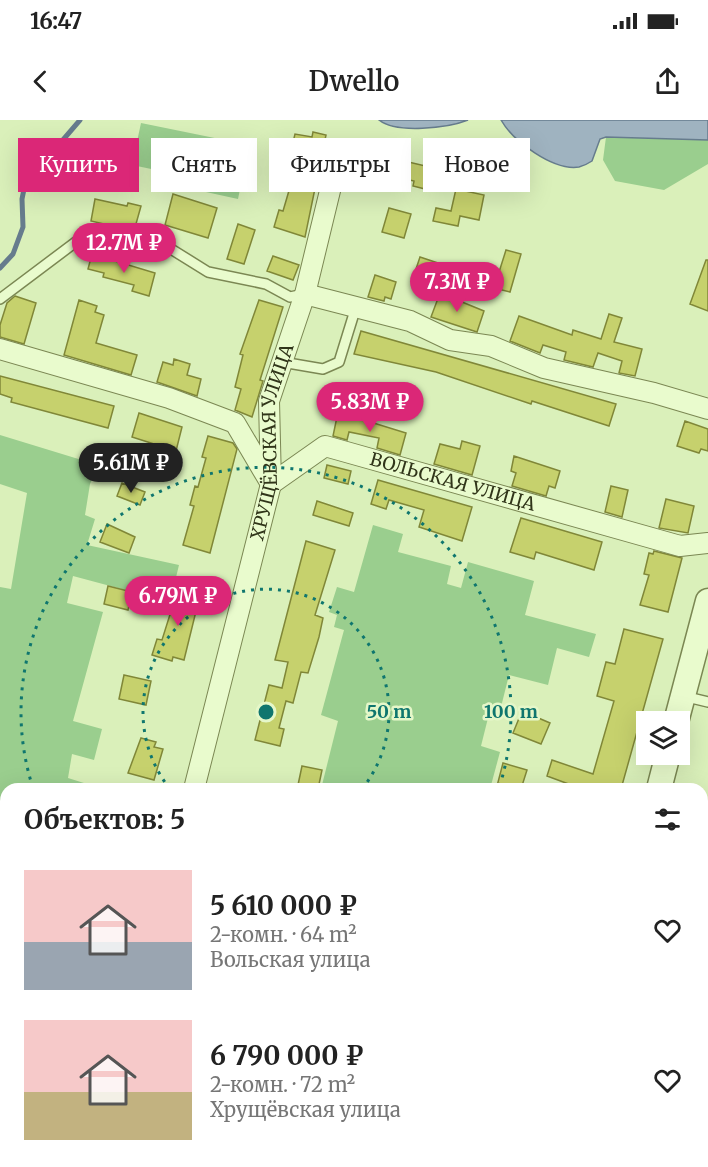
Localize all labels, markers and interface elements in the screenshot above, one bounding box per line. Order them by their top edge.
text: 16:47 [30,7,82,35]
text: Dwello [308,64,400,98]
icon: back [24,65,57,98]
icon: share [651,65,684,98]
chip: Купить [18,138,139,192]
chip: Снять [151,138,257,192]
chip: Фильтры [269,138,411,192]
chip: Новое [423,138,530,192]
pin: 12.7M ₽ [69,223,179,274]
text: 12.7M ₽ [86,230,162,255]
pin: 7.3M ₽ [408,262,506,313]
text: 7.3M ₽ [424,269,490,294]
street label: ХРУЩЁВСКАЯ УЛИЦА [245,340,299,543]
pin: 5.83M ₽ [315,382,425,433]
text: 5.83M ₽ [331,389,409,414]
pin: 5.61M ₽ [76,443,186,494]
street label: ВОЛЬСКАЯ УЛИЦА [367,447,538,516]
text: 5.61M ₽ [93,450,169,475]
pin: 6.79M ₽ [123,576,233,627]
text: 6.79M ₽ [139,583,217,608]
text: 50 m [367,700,411,723]
text: 100 m [484,700,538,723]
centre of rings [256,702,276,722]
map controls [636,711,690,765]
button: layers [636,711,690,765]
text: Объектов: 5 [24,803,185,836]
icon: filters [651,803,684,836]
text: 5 610 000 ₽ [210,889,357,922]
icon: home [72,894,144,966]
icon: heart [651,914,684,947]
text: 2-комн. · 64 m² [210,922,357,947]
text: Вольская улица [210,947,371,972]
text: 6 790 000 ₽ [210,1039,363,1072]
icon: home [72,1044,144,1116]
icon: heart [651,1064,684,1097]
text: 2-комн. · 72 m² [210,1072,355,1097]
text: Хрущёвская улица [210,1097,401,1122]

